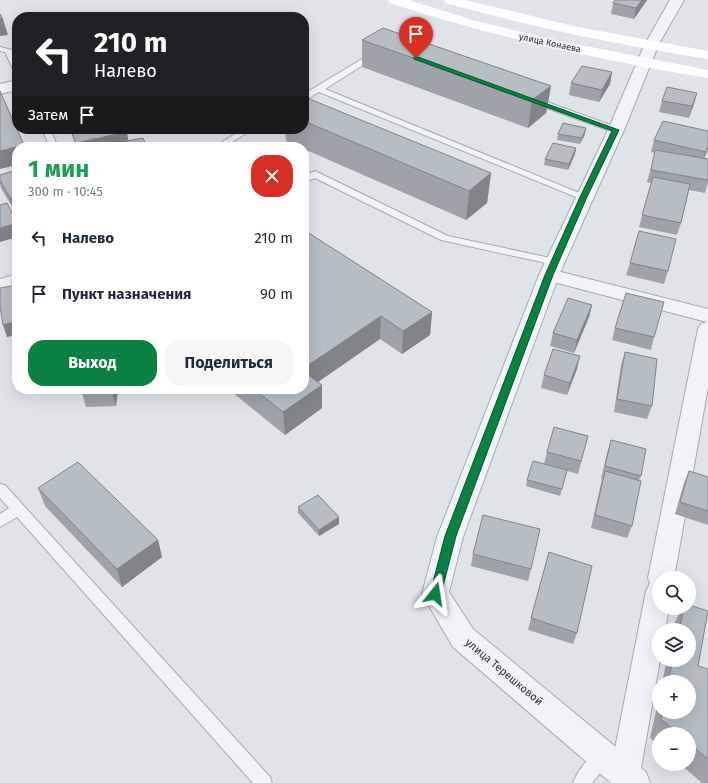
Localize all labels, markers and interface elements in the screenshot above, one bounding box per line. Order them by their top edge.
pin [399,17,433,58]
icon: arrive [405,23,427,45]
text: 210 m [94,26,168,59]
icon: left [28,28,80,80]
street label: улица Конаева [518,32,582,54]
text: Налево [94,60,157,82]
icon: arrive [76,104,98,126]
text: Затем [28,106,68,124]
text: 1 мин [28,155,89,183]
button: close [251,155,293,197]
text: 300 m · 10:45 [28,184,103,199]
icon: left [28,227,50,249]
text: Налево [62,229,114,247]
text: 210 m [254,229,293,247]
icon: arrive [28,283,50,305]
text: Пункт назначения [62,285,191,303]
text: 90 m [260,285,293,303]
button: Выход [28,340,157,386]
button: Поделиться [165,340,293,386]
map controls [652,571,696,771]
button: search [652,571,696,615]
position arrow [414,573,456,615]
button: layers [652,623,696,667]
street label: улица Терешковой [463,636,545,708]
button: + [652,675,696,719]
button: − [652,727,696,771]

